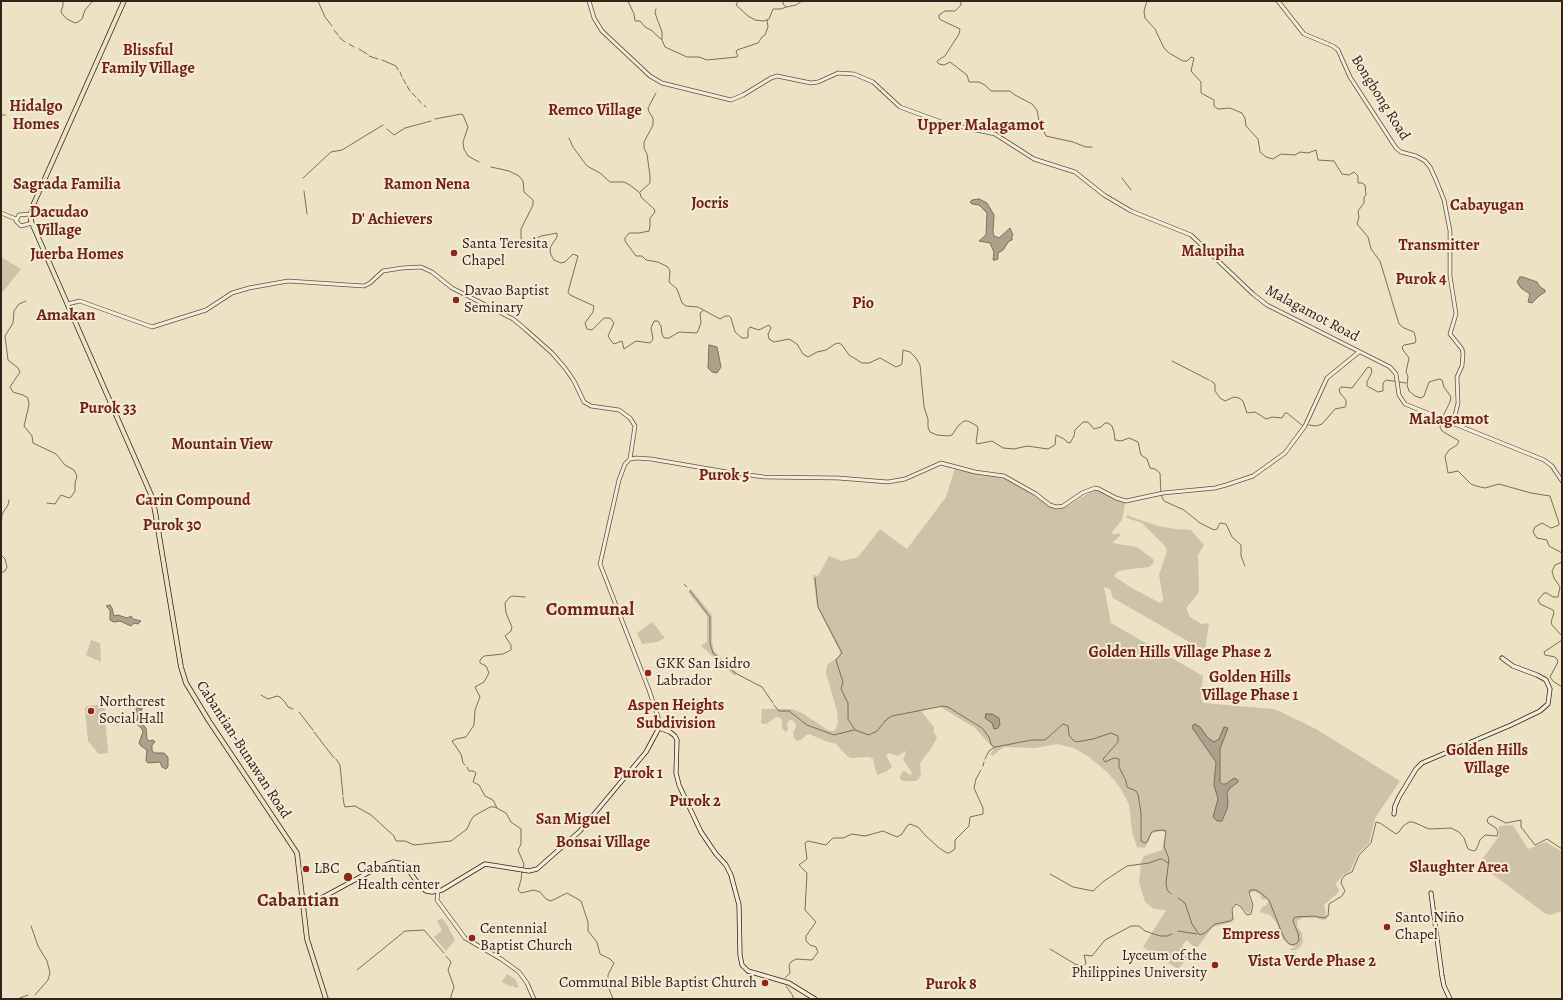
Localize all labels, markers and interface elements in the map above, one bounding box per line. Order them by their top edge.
district label: Blissful Family Village [101,41,195,79]
street label: Bongbong Road [1347,52,1413,144]
district label: Hidalgo Homes [9,97,63,135]
district label: Remco Village [548,101,642,121]
district label: Upper Malagamot [917,116,1045,136]
district label: Sagrada Familia [13,175,121,195]
district label: Ramon Nena [384,175,470,195]
district label: Jocris [691,194,729,214]
district label: Cabayugan [1450,196,1524,216]
district label: Dacudao Village [30,203,88,241]
district label: D' Achievers [351,210,433,230]
place label: Santa Teresita Chapel [462,235,548,270]
district label: Transmitter [1398,236,1480,256]
district label: Malupiha [1181,242,1245,262]
district label: Juerba Homes [30,245,124,265]
marker: Santa Teresita Chapel [449,248,459,258]
district label: Purok 4 [1395,270,1447,290]
place label: Davao Baptist Seminary [464,282,549,317]
street label: Malagamot Road [1262,282,1362,346]
district label: Pio [852,294,874,314]
marker: Davao Baptist Seminary [451,295,461,305]
district label: Amakan [36,306,96,326]
district label: Purok 33 [79,399,137,419]
district label: Malagamot [1409,410,1489,430]
district label: Mountain View [171,435,273,455]
district label: Purok 5 [699,466,749,486]
district label: Carin Compound [135,491,251,511]
district label: Purok 30 [143,516,201,536]
district label: Communal [546,599,634,621]
district label: Golden Hills Village Phase 2 [1088,643,1272,663]
place label: GKK San Isidro Labrador [656,655,750,690]
marker: GKK San Isidro Labrador [643,668,653,678]
district label: Golden Hills Village Phase 1 [1202,668,1298,706]
street label: Cabantian-Bunawan Road [192,678,294,822]
place label: Northcrest Social Hall [99,693,165,728]
district label: Aspen Heights Subdivision [628,696,724,734]
marker: Northcrest Social Hall [86,706,96,716]
district label: Golden Hills Village [1446,741,1528,779]
district label: Purok 1 [613,764,663,784]
district label: Purok 2 [669,792,721,812]
district label: San Miguel [536,810,610,830]
district label: Bonsai Village [556,833,650,853]
district label: Slaughter Area [1409,858,1509,878]
place label: Cabantian Health center [357,859,440,894]
place label: LBC [314,860,340,878]
marker: LBC [301,864,311,874]
marker: Cabantian Health center [342,871,354,883]
district label: Cabantian [257,890,339,912]
place label: Santo Niño Chapel [1395,909,1464,944]
place label: Centennial Baptist Church [480,920,572,955]
marker: Santo Niño Chapel [1382,922,1392,932]
district label: Empress [1222,925,1280,945]
marker: Centennial Baptist Church [467,933,477,943]
place label: Lyceum of the Philippines University [1071,947,1207,982]
district label: Vista Verde Phase 2 [1248,952,1376,972]
marker: Lyceum of the Philippines University [1210,960,1220,970]
place label: Communal Bible Baptist Church [559,974,757,992]
district label: Purok 8 [925,975,977,995]
marker: Communal Bible Baptist Church [760,978,770,988]

